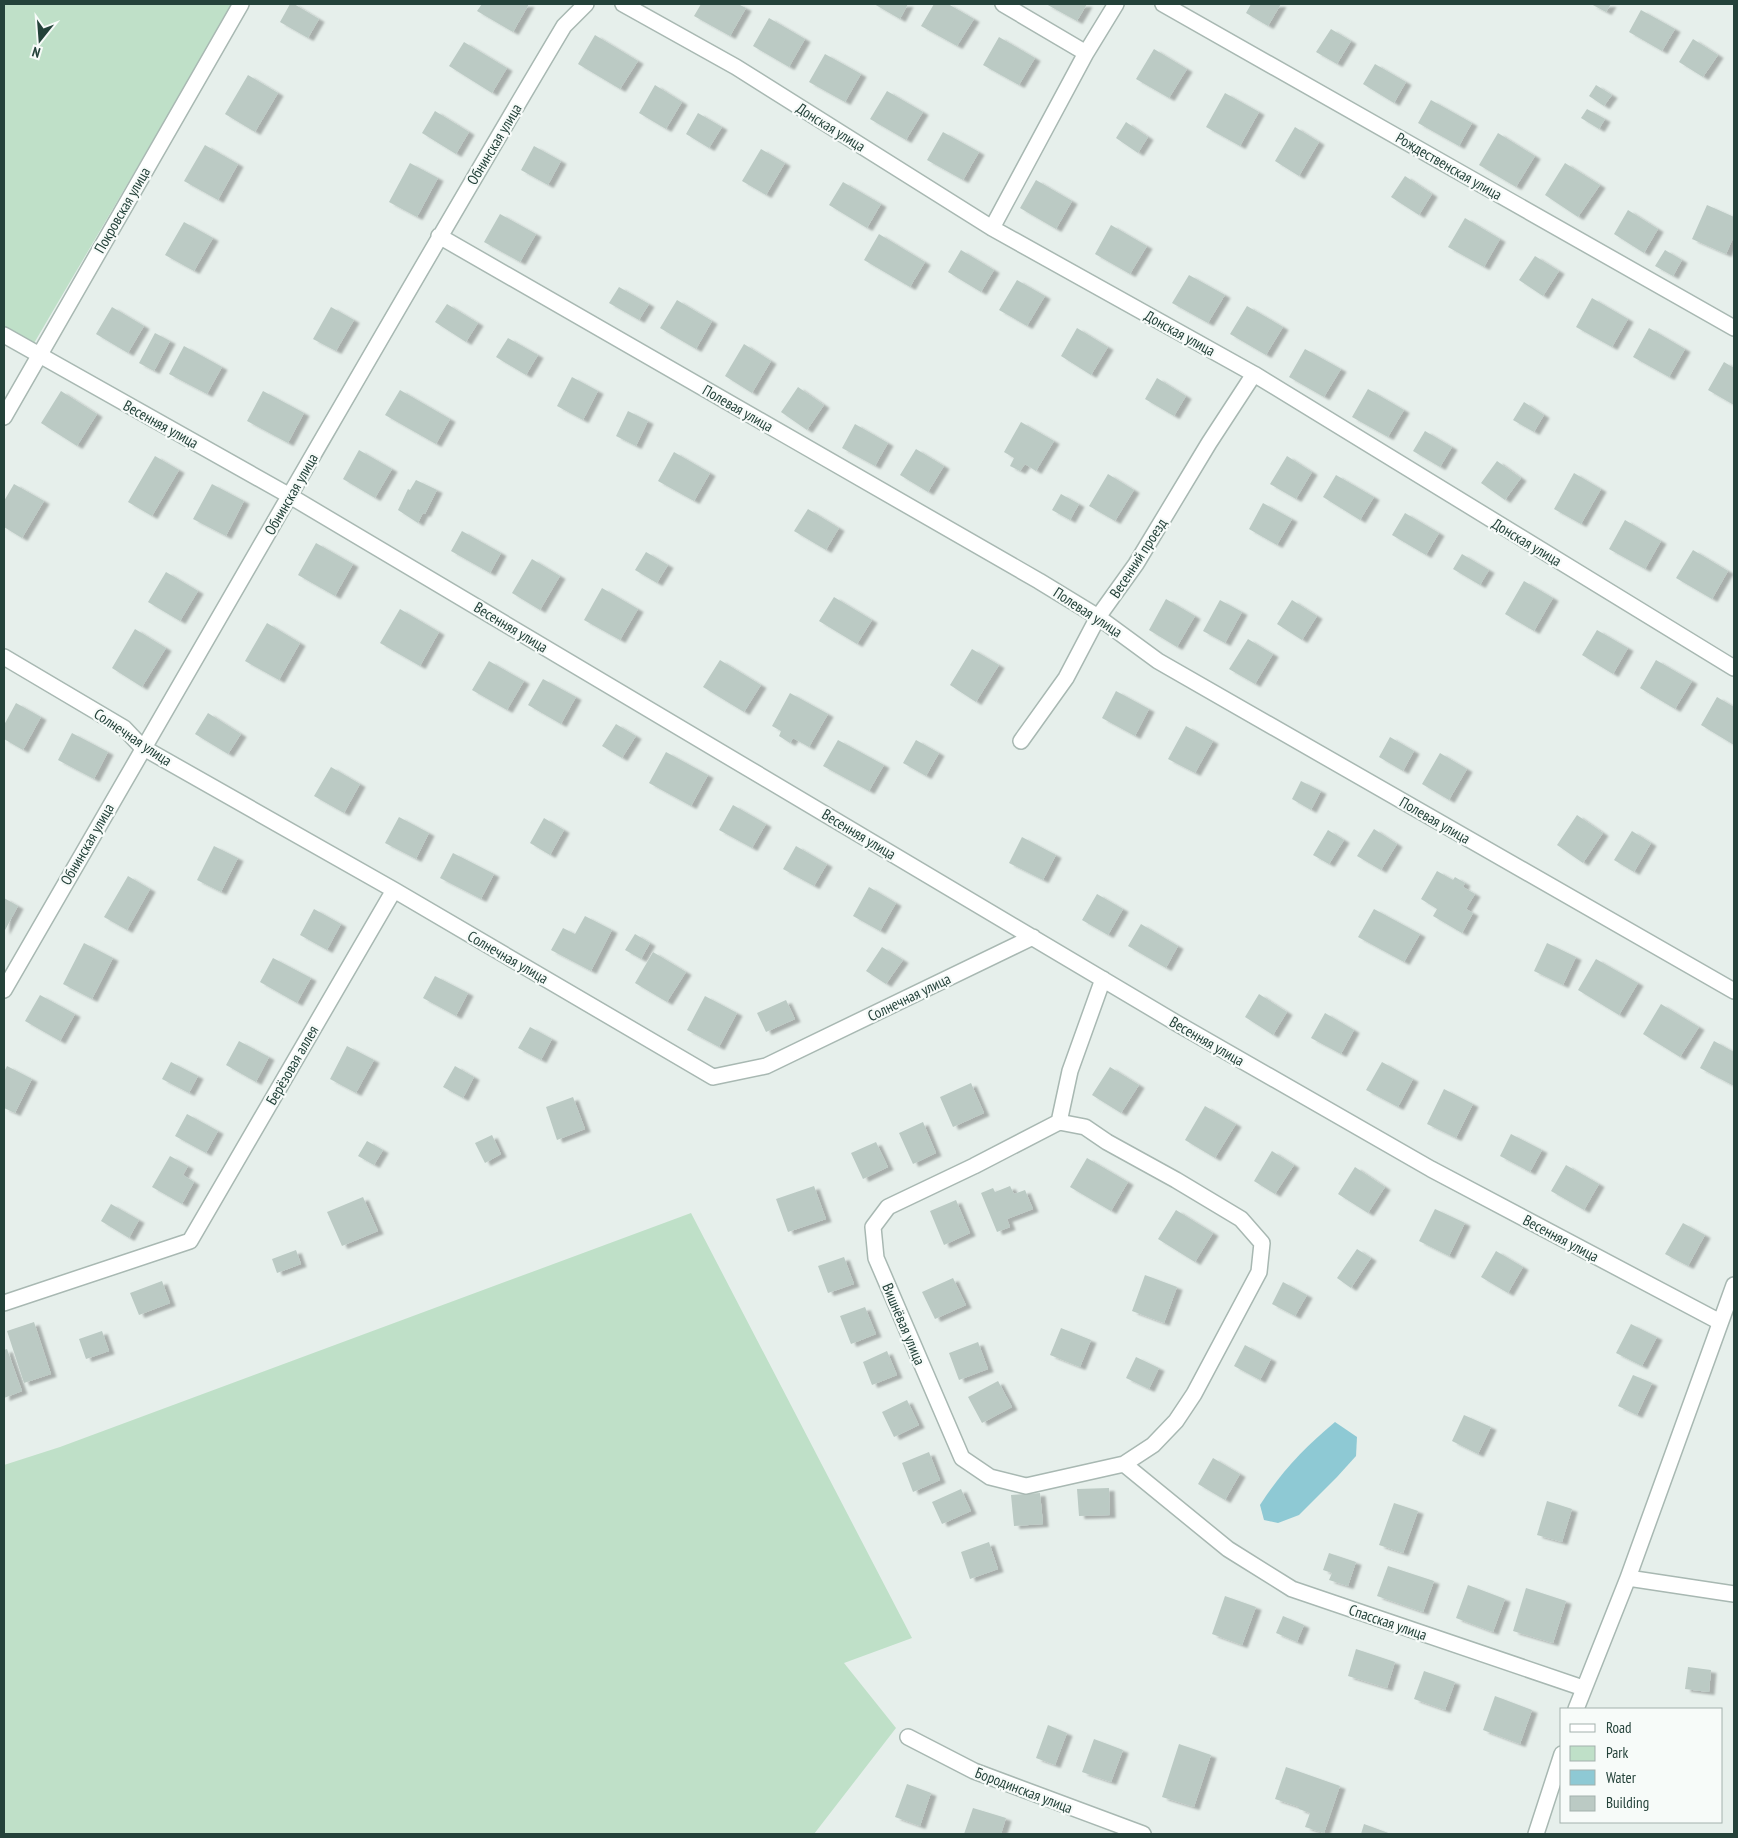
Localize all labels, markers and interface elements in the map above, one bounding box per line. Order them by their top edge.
north arrow [15,15,65,65]
text: N [30,43,42,62]
street label: Донская улица [793,98,869,156]
street label: Обнинская улица [462,100,526,188]
street label: Рождественская улица [1393,128,1505,204]
street label: Покровская улица [90,164,154,256]
street label: Донская улица [1141,306,1219,360]
street label: Полевая улица [699,380,777,436]
street label: Весенняя улица [120,396,202,452]
street label: Обнинская улица [260,450,322,538]
street label: Весенний проезд [1105,514,1171,601]
street label: Донская улица [1489,514,1565,570]
street label: Полевая улица [1050,583,1126,641]
street label: Весенняя улица [471,598,551,656]
street label: Солнечная улица [90,704,176,770]
street label: Полевая улица [1396,792,1474,848]
street label: Обнинская улица [56,800,118,888]
street label: Весенняя улица [819,805,899,863]
street label: Солнечная улица [464,926,552,988]
street label: Солнечная улица [864,969,954,1025]
street label: Весенняя улица [1166,1012,1248,1070]
street label: Берёзовая аллея [262,1022,322,1108]
street label: Весенняя улица [1520,1210,1602,1266]
street label: Вишнёвая улица [878,1280,930,1368]
street label: Спасская улица [1347,1600,1429,1644]
legend [1560,1708,1723,1823]
text: Road [1606,1718,1632,1737]
text: Park [1606,1743,1628,1762]
street label: Бородинская улица [973,1763,1075,1817]
text: Water [1606,1768,1637,1787]
text: Building [1606,1793,1649,1812]

